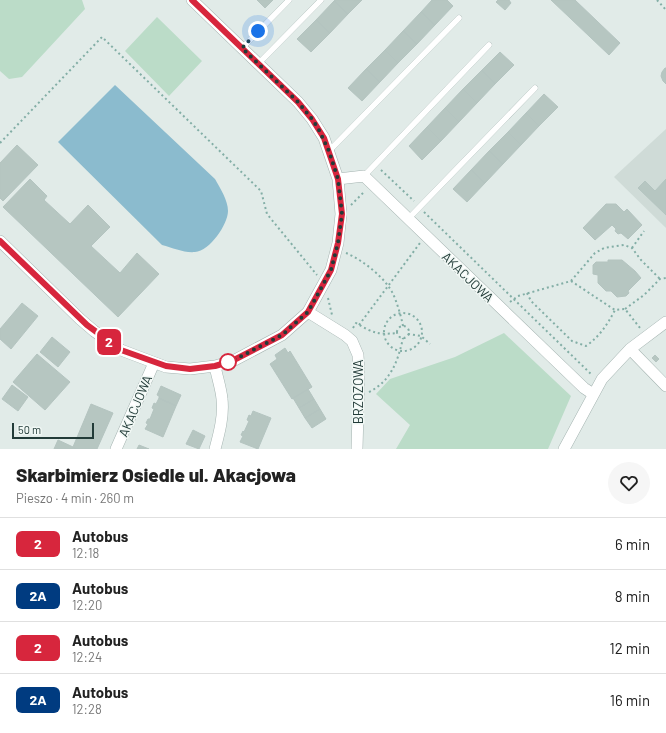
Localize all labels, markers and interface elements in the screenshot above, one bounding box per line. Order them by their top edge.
your location [248,21,268,41]
street label: AKACJOWA [439,248,497,306]
line badge: 2 [96,329,122,355]
text: 2 [105,333,113,350]
unlabelled marker [219,353,237,371]
street label: BRZOZOWA [350,360,366,424]
street label: AKACJOWA [115,373,155,439]
scale bar [12,421,94,440]
text: 50 m [18,423,41,436]
button: heart [608,462,650,504]
text: Skarbimierz Osiedle ul. Akacjowa [16,463,296,486]
text: Pieszo · 4 min · 260 m [16,490,134,506]
text: Autobus [72,527,128,545]
text: 2 [34,535,42,552]
text: 6 min [615,535,650,553]
text: 12:18 [72,545,99,561]
text: Autobus [72,579,128,597]
text: 2A [29,587,47,604]
text: 8 min [615,587,650,605]
text: 12:20 [72,597,102,613]
text: Autobus [72,631,128,649]
text: 2 [34,639,42,656]
text: 12 min [609,639,650,657]
text: 12:24 [72,649,102,665]
text: Autobus [72,683,128,701]
text: 2A [29,691,47,708]
text: 16 min [610,691,650,709]
text: 12:28 [72,701,102,717]

